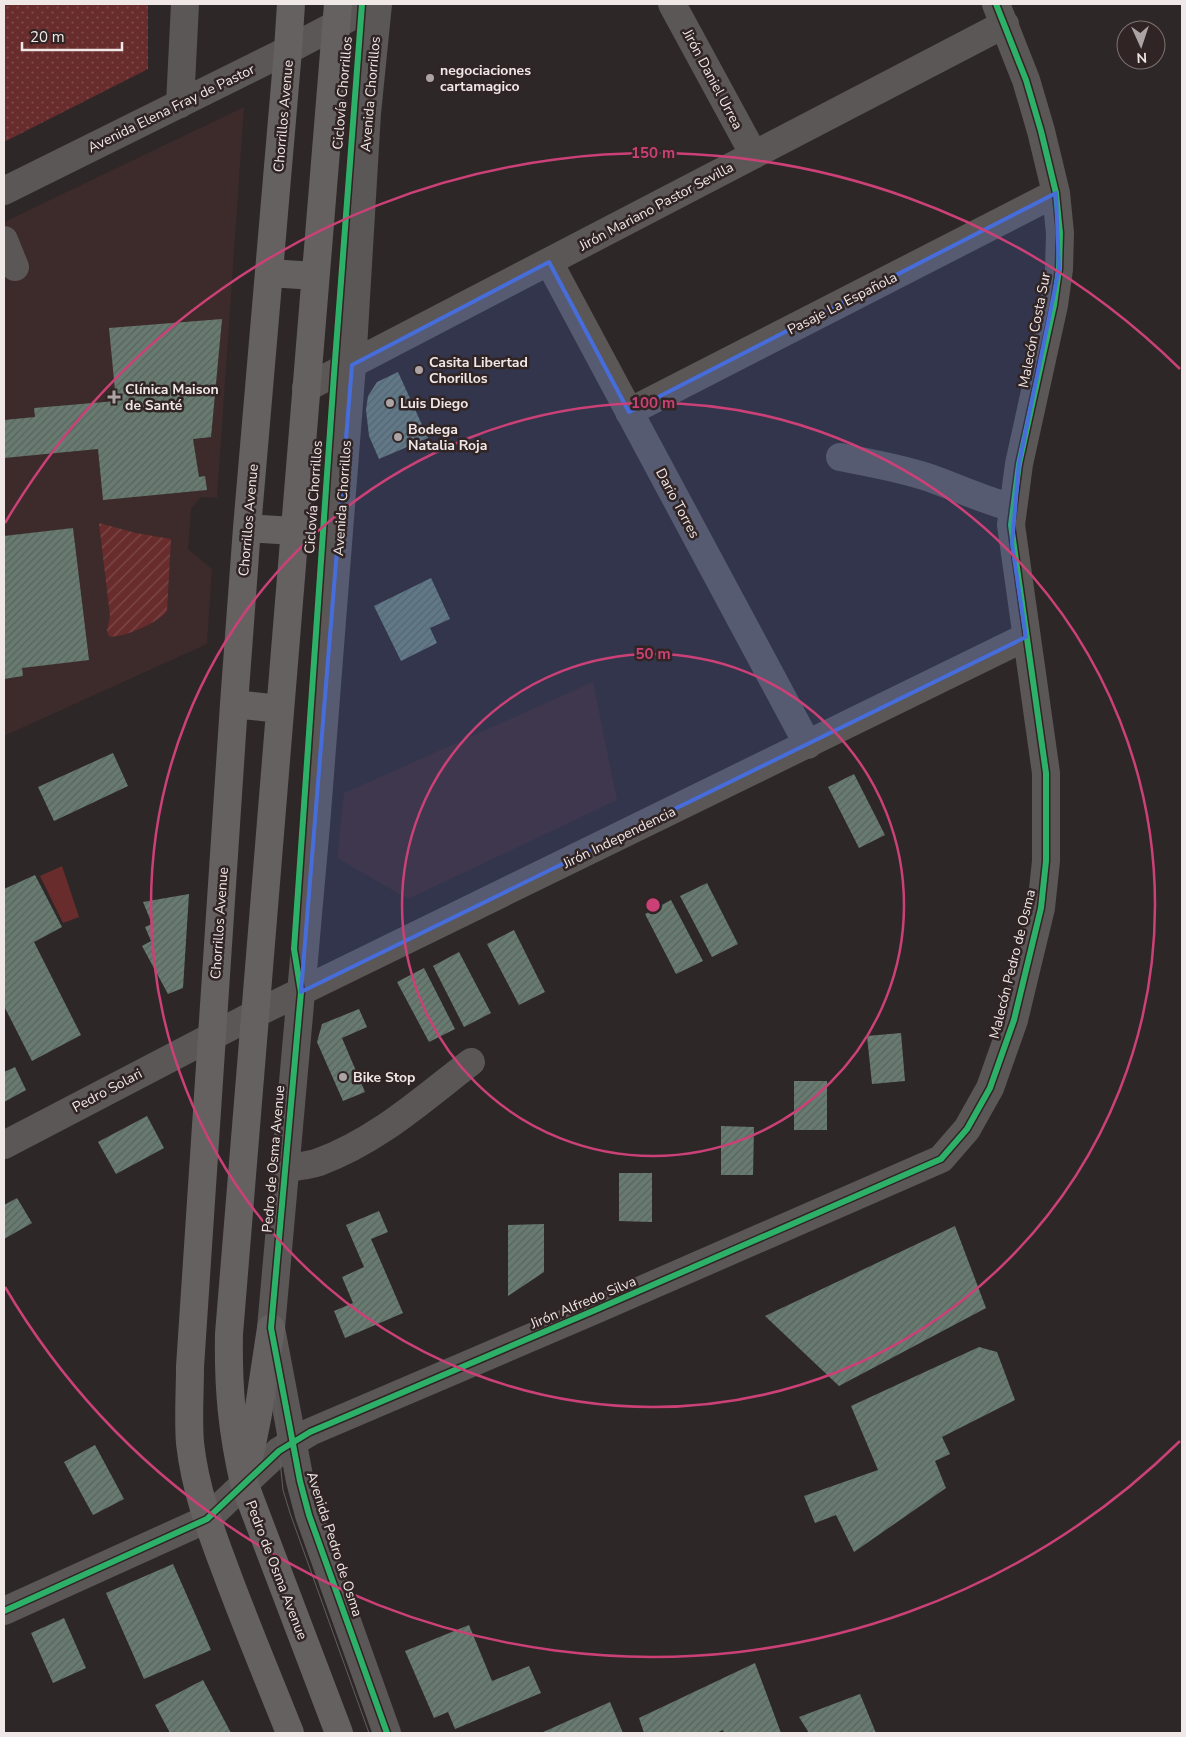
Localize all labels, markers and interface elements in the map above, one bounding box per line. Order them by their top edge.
scale bar [22,20,122,52]
north arrow [1116,20,1166,70]
street label: Jirón Daniel Urrea [678,25,747,133]
text: 20 m [30,27,65,47]
street label: Ciclovía Chorrillos [328,35,357,150]
street label: Avenida Chorrillos [356,35,385,153]
text: N [1136,48,1147,67]
street label: Chorrillos Avenue [269,59,298,173]
street label: Avenida Elena Fray de Pastor [85,60,258,157]
place label: negociaciones cartamagico [440,61,531,96]
marker: negociaciones cartamagico [424,72,436,84]
text: 150 m [631,143,675,163]
street label: Jirón Mariano Pastor Sevilla [575,158,737,256]
street label: Pasaje La Española [784,268,900,339]
street label: Malecón Costa Sur [1014,271,1055,390]
place label: Casita Libertad Chorillos [429,353,528,388]
marker: Casita Libertad Chorillos [413,364,425,376]
place label: Clínica Maison de Santé [125,380,219,415]
marker: Clínica Maison de Santé [107,390,121,404]
text: 100 m [631,393,675,413]
place label: Luis Diego [400,394,468,413]
marker: Luis Diego [384,397,396,409]
place label: Bodega Natalia Roja [408,420,487,455]
marker: Bodega Natalia Roja [392,431,404,443]
street label: Ciclovía Chorrillos [300,439,327,554]
street label: Avenida Chorrillos [329,439,356,557]
street label: Chorrillos Avenue [234,463,263,577]
street label: Dario Torres [651,465,704,542]
text: 50 m [635,644,671,664]
street label: Jirón Independencia [559,802,679,873]
street label: Chorrillos Avenue [206,866,233,980]
street label: Malecón Pedro de Osma [985,888,1040,1041]
centre of rings [644,896,662,914]
street label: Pedro Solari [69,1064,146,1117]
place label: Bike Stop [353,1068,415,1087]
marker: Bike Stop [337,1071,349,1083]
street label: Pedro de Osma Avenue [258,1085,289,1233]
street label: Jirón Alfredo Silva [526,1272,639,1334]
street label: Avenida Pedro de Osma [302,1469,367,1619]
street label: Pedro de Osma Avenue [241,1498,312,1643]

